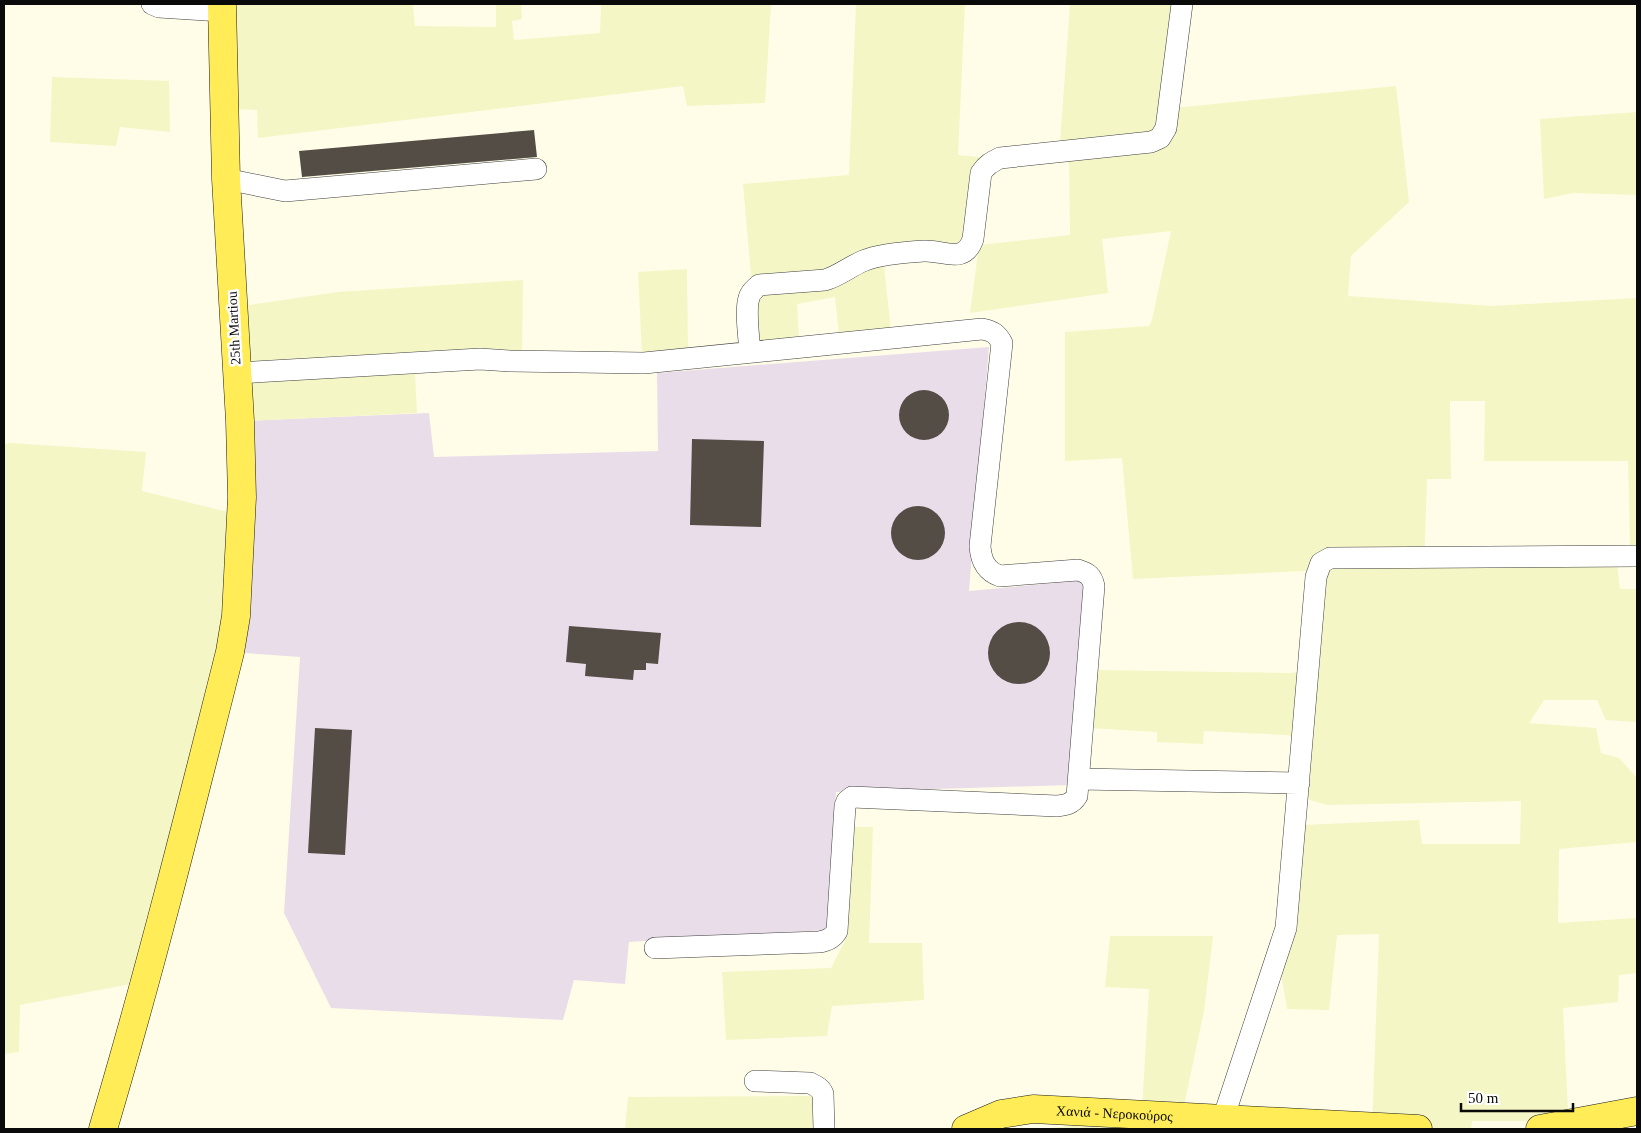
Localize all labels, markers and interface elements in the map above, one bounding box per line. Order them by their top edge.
street label: 25th Martiou [225,291,243,365]
scale bar [1461,1080,1574,1112]
text: 50 m [1468,1090,1499,1106]
street label: Χανιά - Νεροκούρος [1056,1103,1174,1124]

